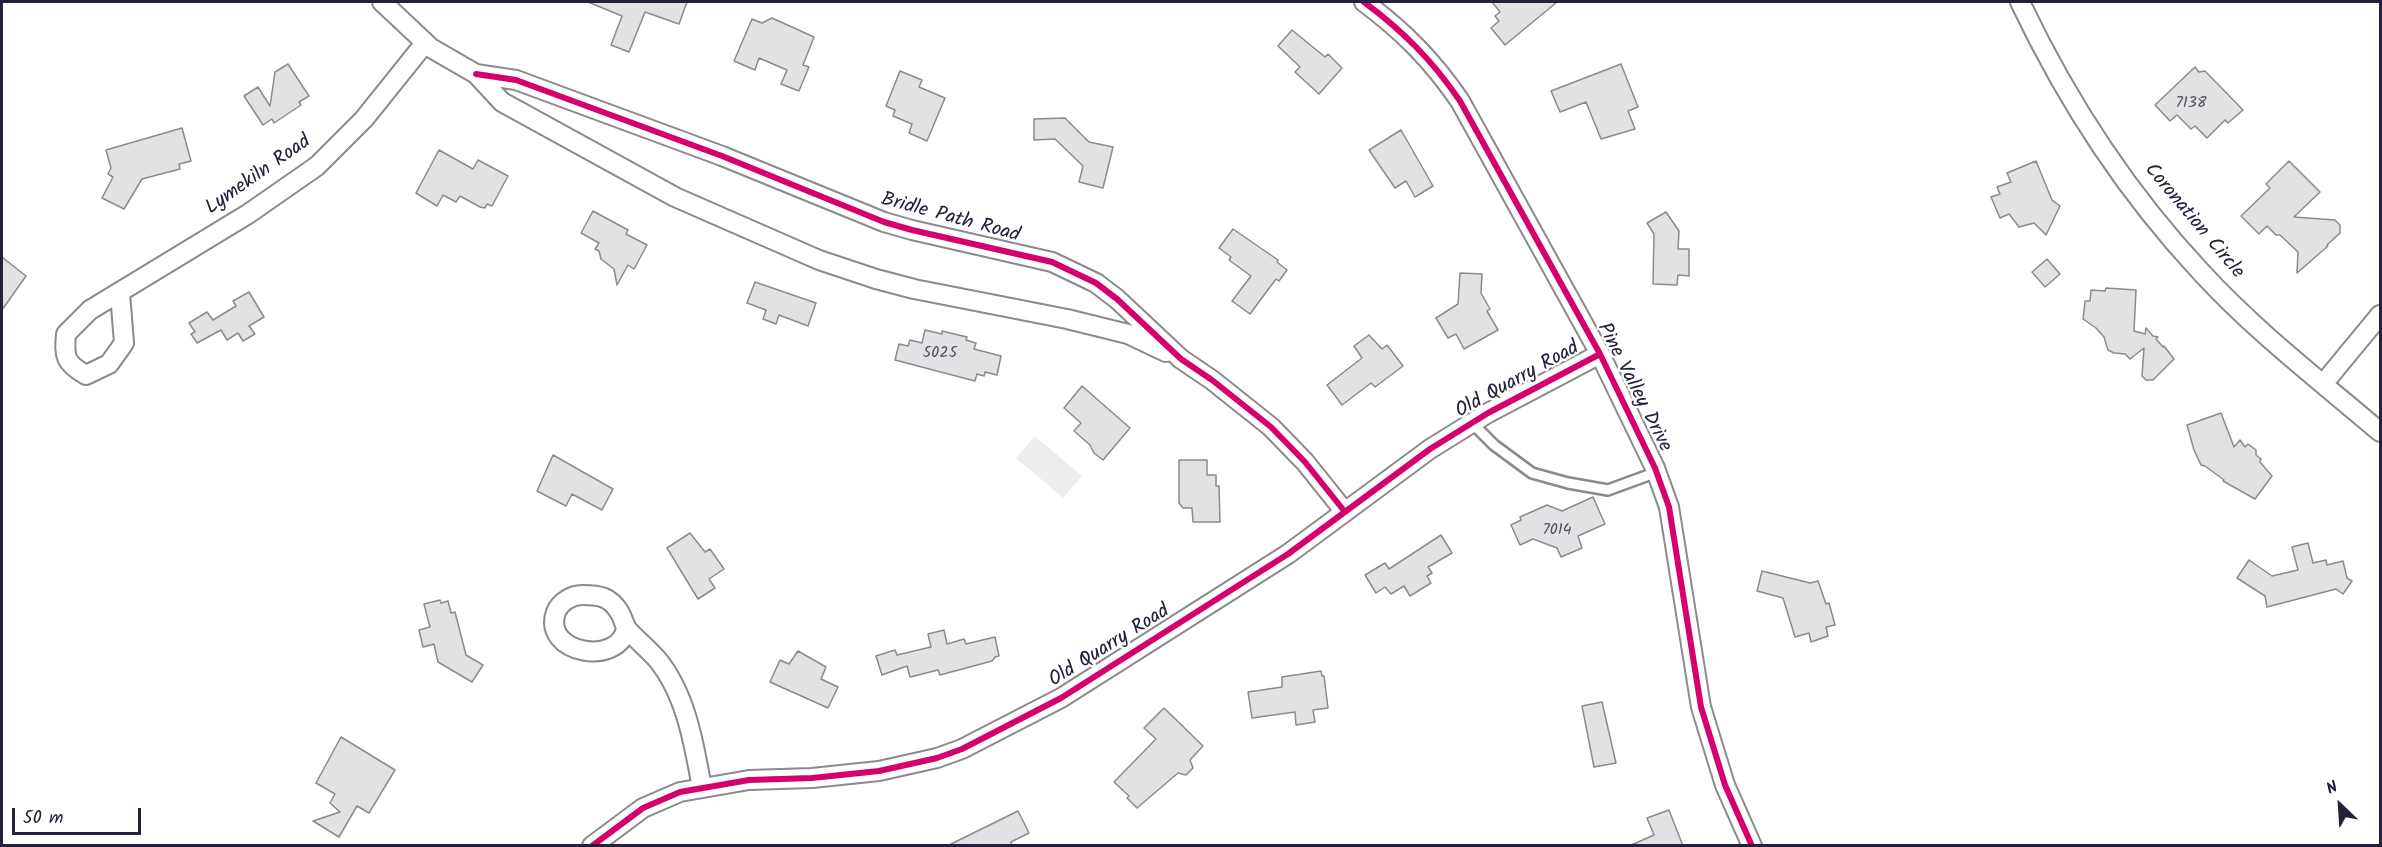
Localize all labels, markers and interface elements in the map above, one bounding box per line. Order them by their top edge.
house number: 7138 [2175,94,2207,114]
street label: Lymekiln Road [202,131,316,221]
street label: Coronation Circle [2138,159,2248,285]
street label: Bridle Path Road [878,189,1022,249]
street label: Pine Valley Drive [1590,320,1676,456]
street label: Old Quarry Road [1452,337,1584,425]
house number: 5025 [923,344,957,364]
house number: 7014 [1542,521,1572,541]
street label: Old Quarry Road [1045,600,1175,694]
north arrow [2310,775,2370,835]
text: N [2322,775,2342,802]
scale bar [15,796,144,834]
text: 50 m [23,804,63,833]

